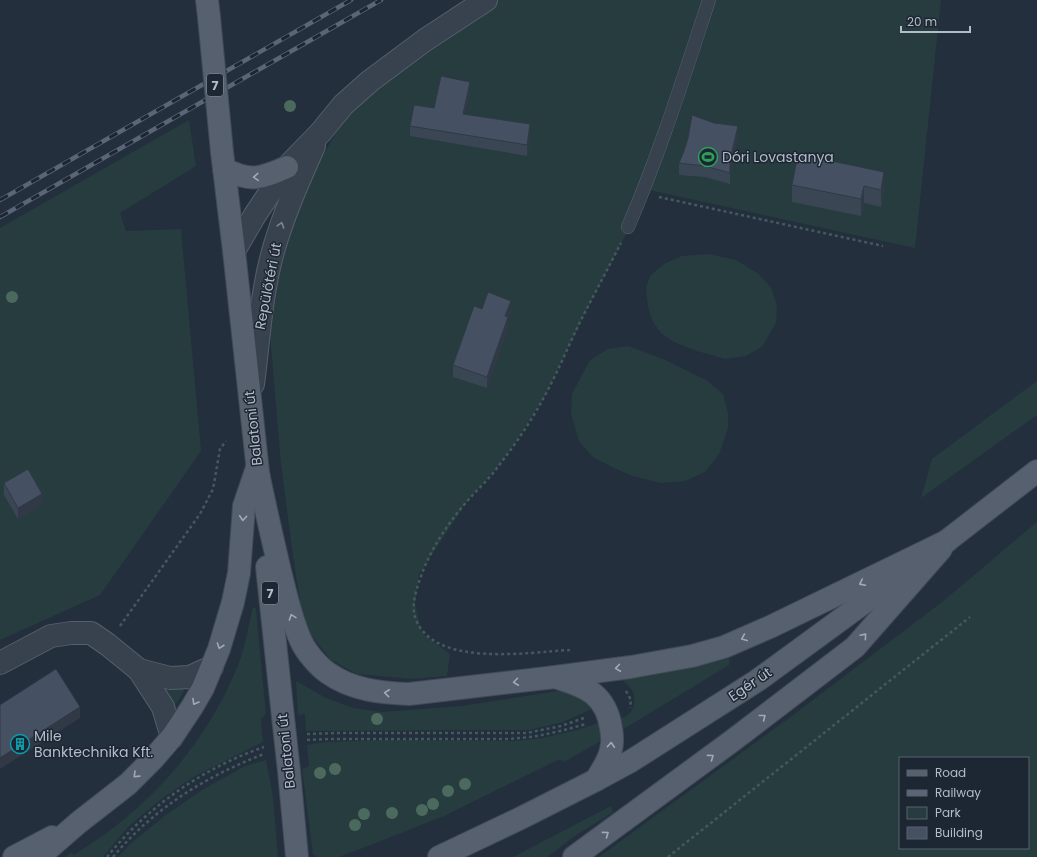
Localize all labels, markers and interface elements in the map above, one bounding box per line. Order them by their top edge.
scale bar [901,8,970,34]
text: 20 m [907,13,937,30]
road number: 7 [207,74,223,96]
sports icon: Dóri Lovastanya [697,146,719,168]
place label: Dóri Lovastanya [722,147,834,167]
one-way arrow [253,173,259,182]
one-way arrow [276,221,285,228]
street label: Repülőtéri út [250,241,286,331]
street label: Balatoni út [239,390,267,466]
one-way arrow [238,515,247,521]
one-way arrow [859,578,866,586]
road number: 7 [262,582,278,604]
one-way arrow [289,614,297,621]
one-way arrow [741,633,749,641]
one-way arrow [860,633,867,641]
one-way arrow [216,642,225,649]
street label: Egér út [724,662,776,706]
one-way arrow [615,663,621,672]
one-way arrow [513,677,519,686]
one-way arrow [384,689,390,698]
one-way arrow [192,698,199,705]
street label: Balatoni út [272,713,300,789]
one-way arrow [759,715,766,722]
place label: Mile Banktechnika Kft. [34,726,153,762]
building icon: Mile Banktechnika Kft. [9,733,31,755]
one-way arrow [607,742,616,748]
one-way arrow [706,755,713,762]
legend [899,757,1029,849]
text: Road [935,764,966,781]
one-way arrow [133,770,141,778]
text: Railway [935,784,981,801]
text: Park [935,804,962,821]
text: Building [935,824,983,841]
one-way arrow [601,832,608,839]

